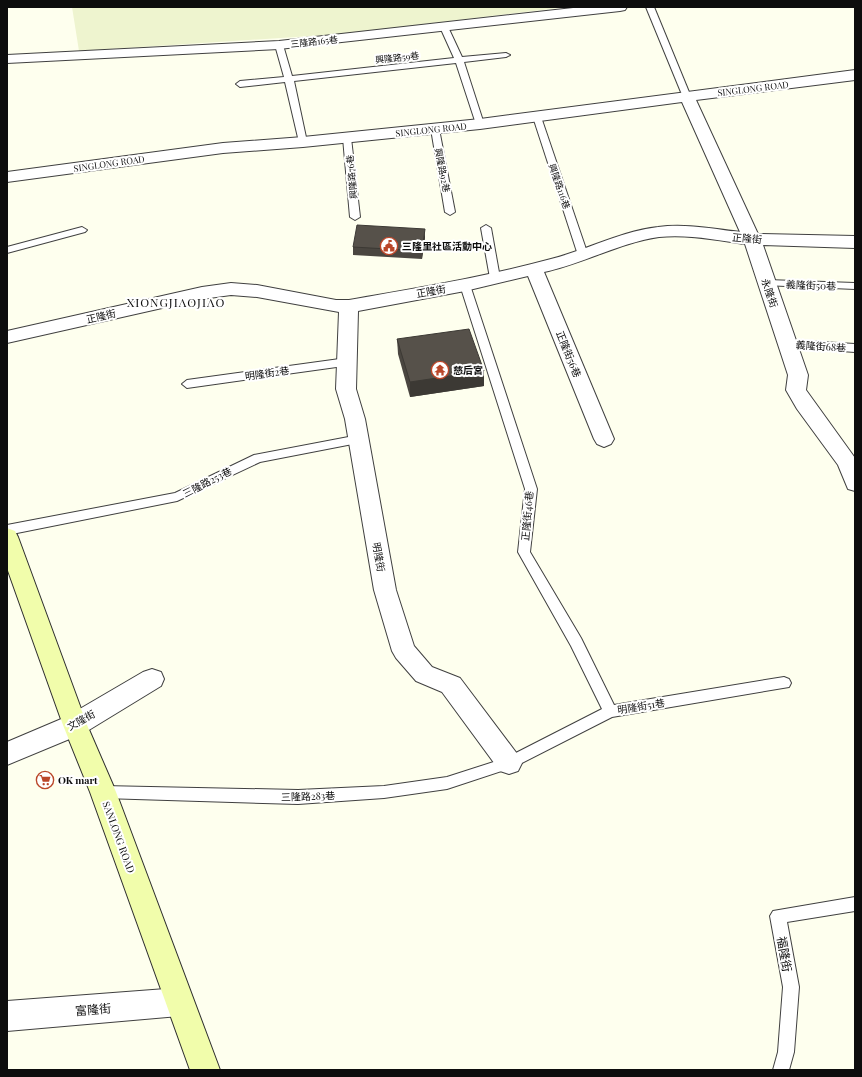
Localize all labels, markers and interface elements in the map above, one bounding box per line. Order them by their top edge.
street label: 三隆路165巷 [290,33,338,49]
street label: 興隆路59巷 [374,49,420,65]
street label: SINGLONG ROAD [717,78,790,98]
street label: SINGLONG ROAD [395,119,468,139]
street label: 興隆路92巷 [433,147,453,193]
street label: SINGLONG ROAD [73,152,146,174]
street label: 興隆路76巷 [343,154,359,200]
street label: 興隆路116巷 [547,162,573,210]
street label: 正隆街 [731,230,763,246]
public building icon: 三隆里社區活動中心 [379,236,399,256]
place label: 三隆里社區活動中心 [402,239,492,253]
street label: 永隆街 [758,277,782,309]
street label: 義隆街50巷 [786,277,836,293]
street label: 正隆街 [415,282,447,300]
district label: XIONGJIAOJIAO [127,294,225,310]
street label: 正隆街 [85,306,117,326]
street label: 正隆街56巷 [553,329,585,379]
street label: 義隆街68巷 [795,337,847,355]
temple icon: 慈后宮 [430,360,450,380]
street label: 明隆街2巷 [244,363,290,383]
place label: 慈后宮 [453,363,483,377]
street label: 三隆路253巷 [180,464,234,500]
street label: 正隆街46巷 [518,490,536,542]
street label: 明隆街 [370,541,388,573]
street label: 明隆街51巷 [616,695,666,717]
street label: 文隆街 [64,707,98,733]
supermarket icon: OK mart [35,770,55,790]
place label: OK mart [58,773,98,787]
street label: 三隆路283巷 [281,788,335,804]
street label: SANLONG ROAD [100,799,138,875]
street label: 福隆街 [774,935,796,973]
street label: 富隆街 [74,999,112,1019]

